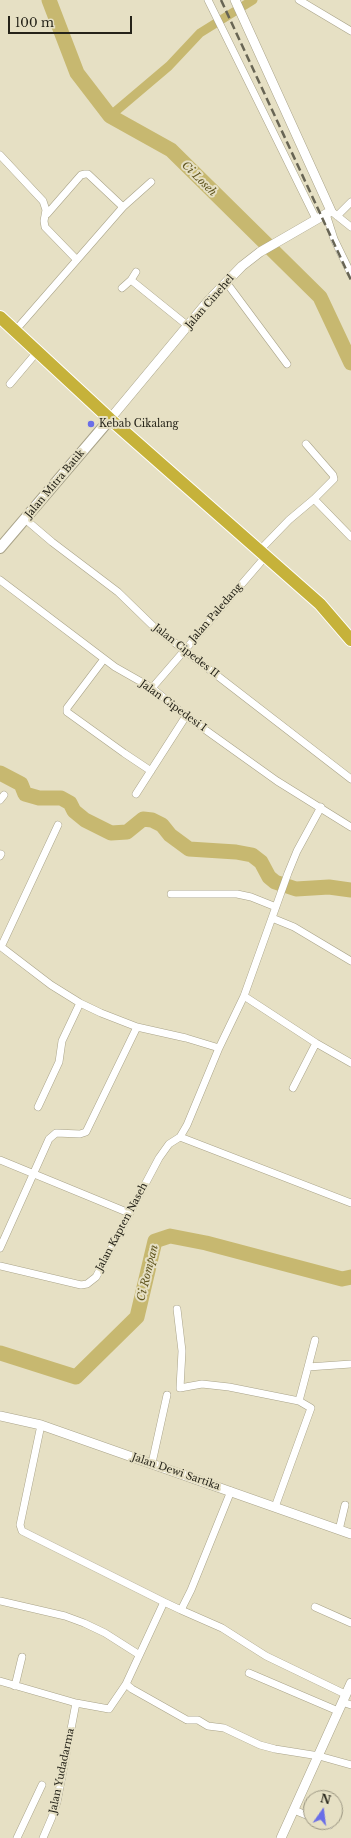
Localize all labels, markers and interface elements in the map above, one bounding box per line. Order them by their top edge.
scale bar [10,8,134,34]
text: 100 m [15,15,54,30]
water label: Ci Loseh [179,159,219,199]
street label: Jalan Cinehel [183,273,237,331]
place label: Kebab Cikalang [99,418,179,430]
marker: Kebab Cikalang [86,419,96,429]
street label: Jalan Mitra Batik [23,447,87,521]
street label: Jalan Paledang [187,581,245,645]
street label: Jalan Cipedes II [151,622,221,680]
street label: Jalan Cipedesi I [137,678,209,734]
street label: Jalan Kapten Naseh [94,1181,150,1273]
water label: Ci Rompan [135,1243,161,1303]
street label: Jalan Dewi Sartika [130,1451,222,1493]
street label: Jalan Yudadarma [47,1727,77,1815]
north arrow [303,1790,343,1830]
text: N [319,1791,332,1807]

